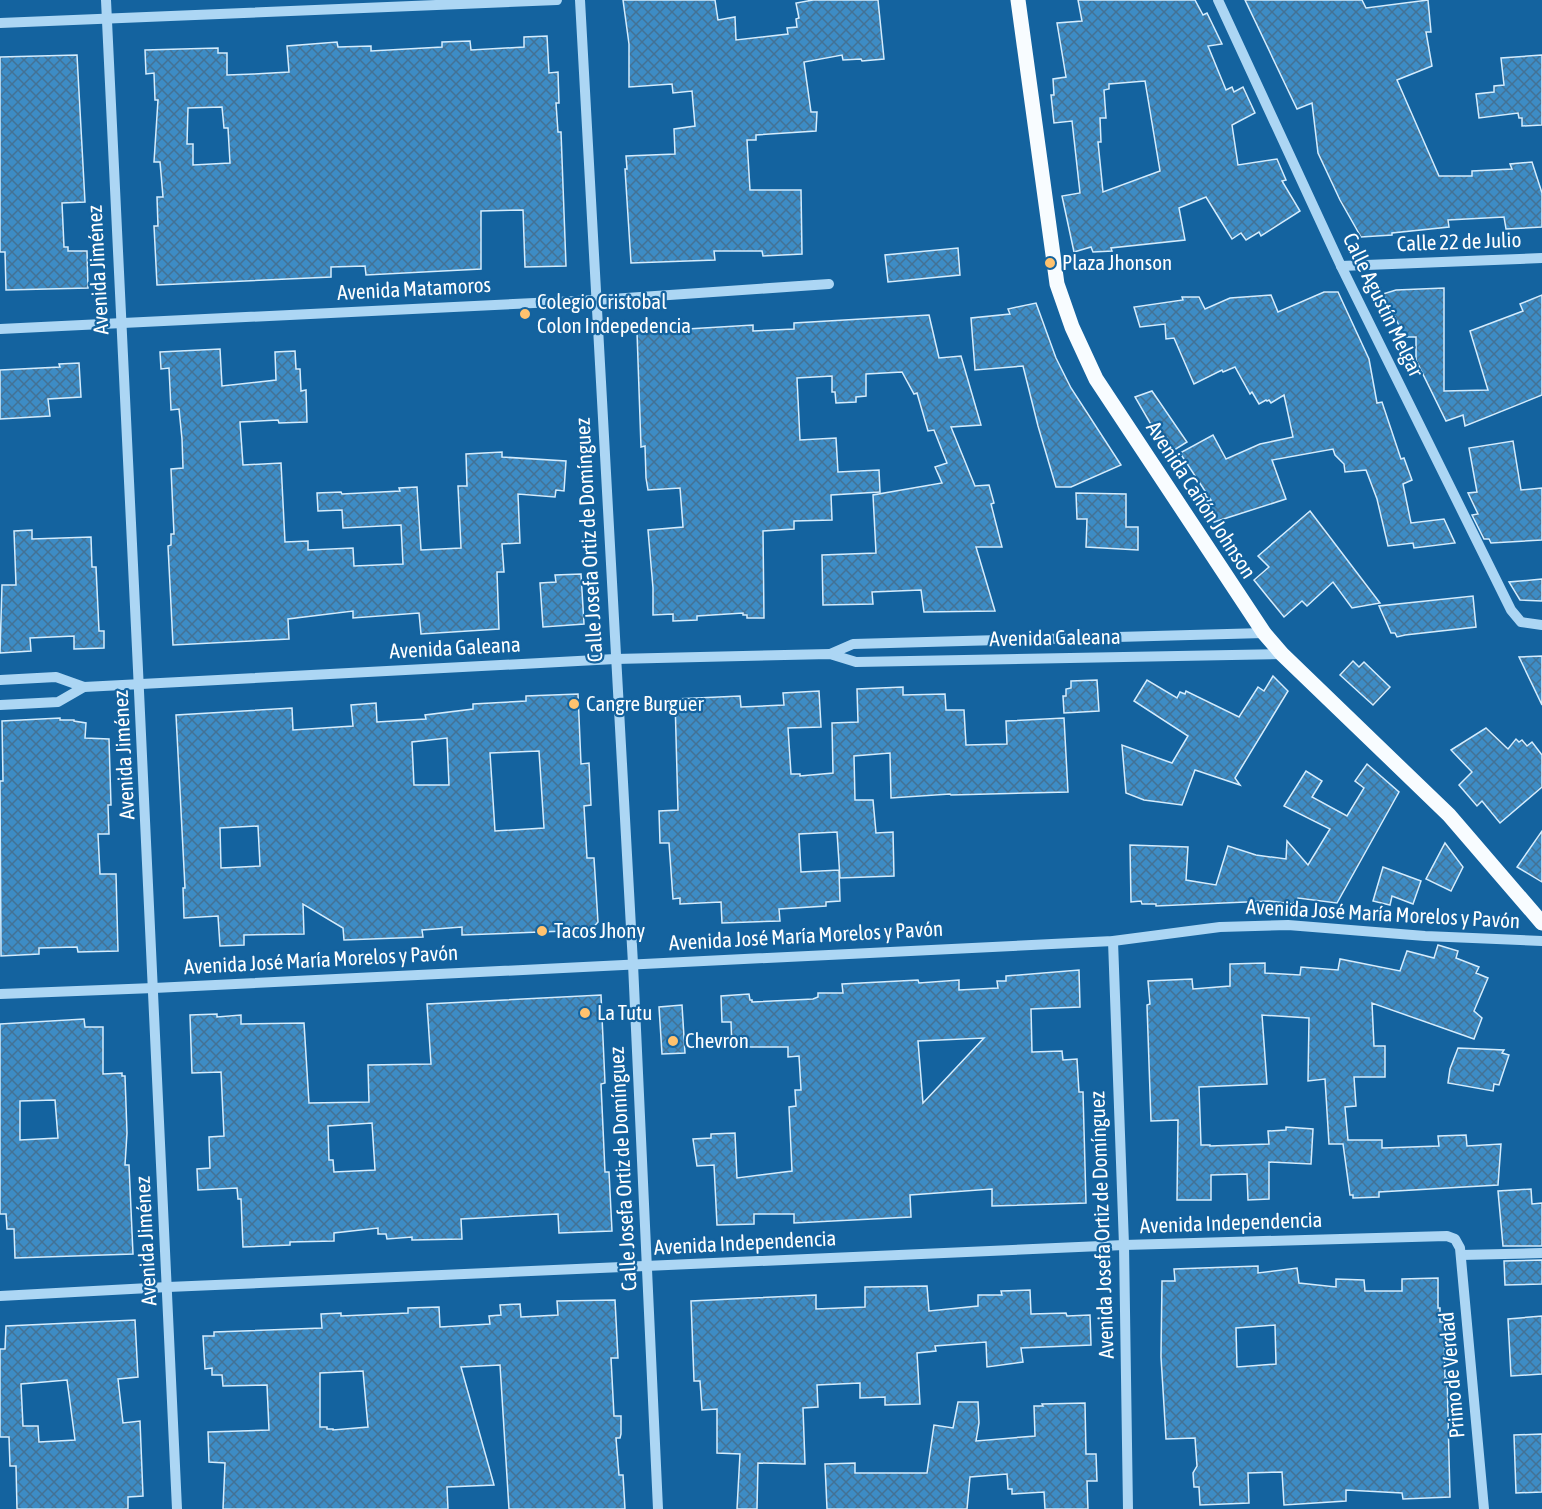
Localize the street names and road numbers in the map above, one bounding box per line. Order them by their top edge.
street label: Avenida Jiménez [82,204,112,335]
street label: Calle 22 de Julio [1396,227,1522,255]
street label: Calle Agustín Melgar [1339,229,1429,381]
street label: Avenida Matamoros [336,272,491,304]
street label: Avenida Cañón Johnson [1142,416,1262,583]
street label: Calle Josefa Ortiz de Domínguez [570,417,606,663]
street label: Avenida Galeana [989,624,1121,650]
street label: Avenida Galeana [389,632,521,662]
street label: Avenida Jiménez [108,689,138,820]
street label: Avenida José María Morelos y Pavón [1245,894,1521,932]
street label: Avenida José María Morelos y Pavón [668,916,944,954]
street label: Avenida José María Morelos y Pavón [183,940,459,978]
street label: Calle Josefa Ortiz de Domínguez [604,1046,640,1292]
street label: Avenida Josefa Ortiz de Domínguez [1084,1090,1118,1359]
street label: Avenida Jiménez [130,1175,160,1306]
street label: Avenida Independencia [1139,1207,1323,1237]
street label: Avenida Independencia [653,1225,837,1259]
street label: Primo de Verdad [1434,1311,1468,1439]

